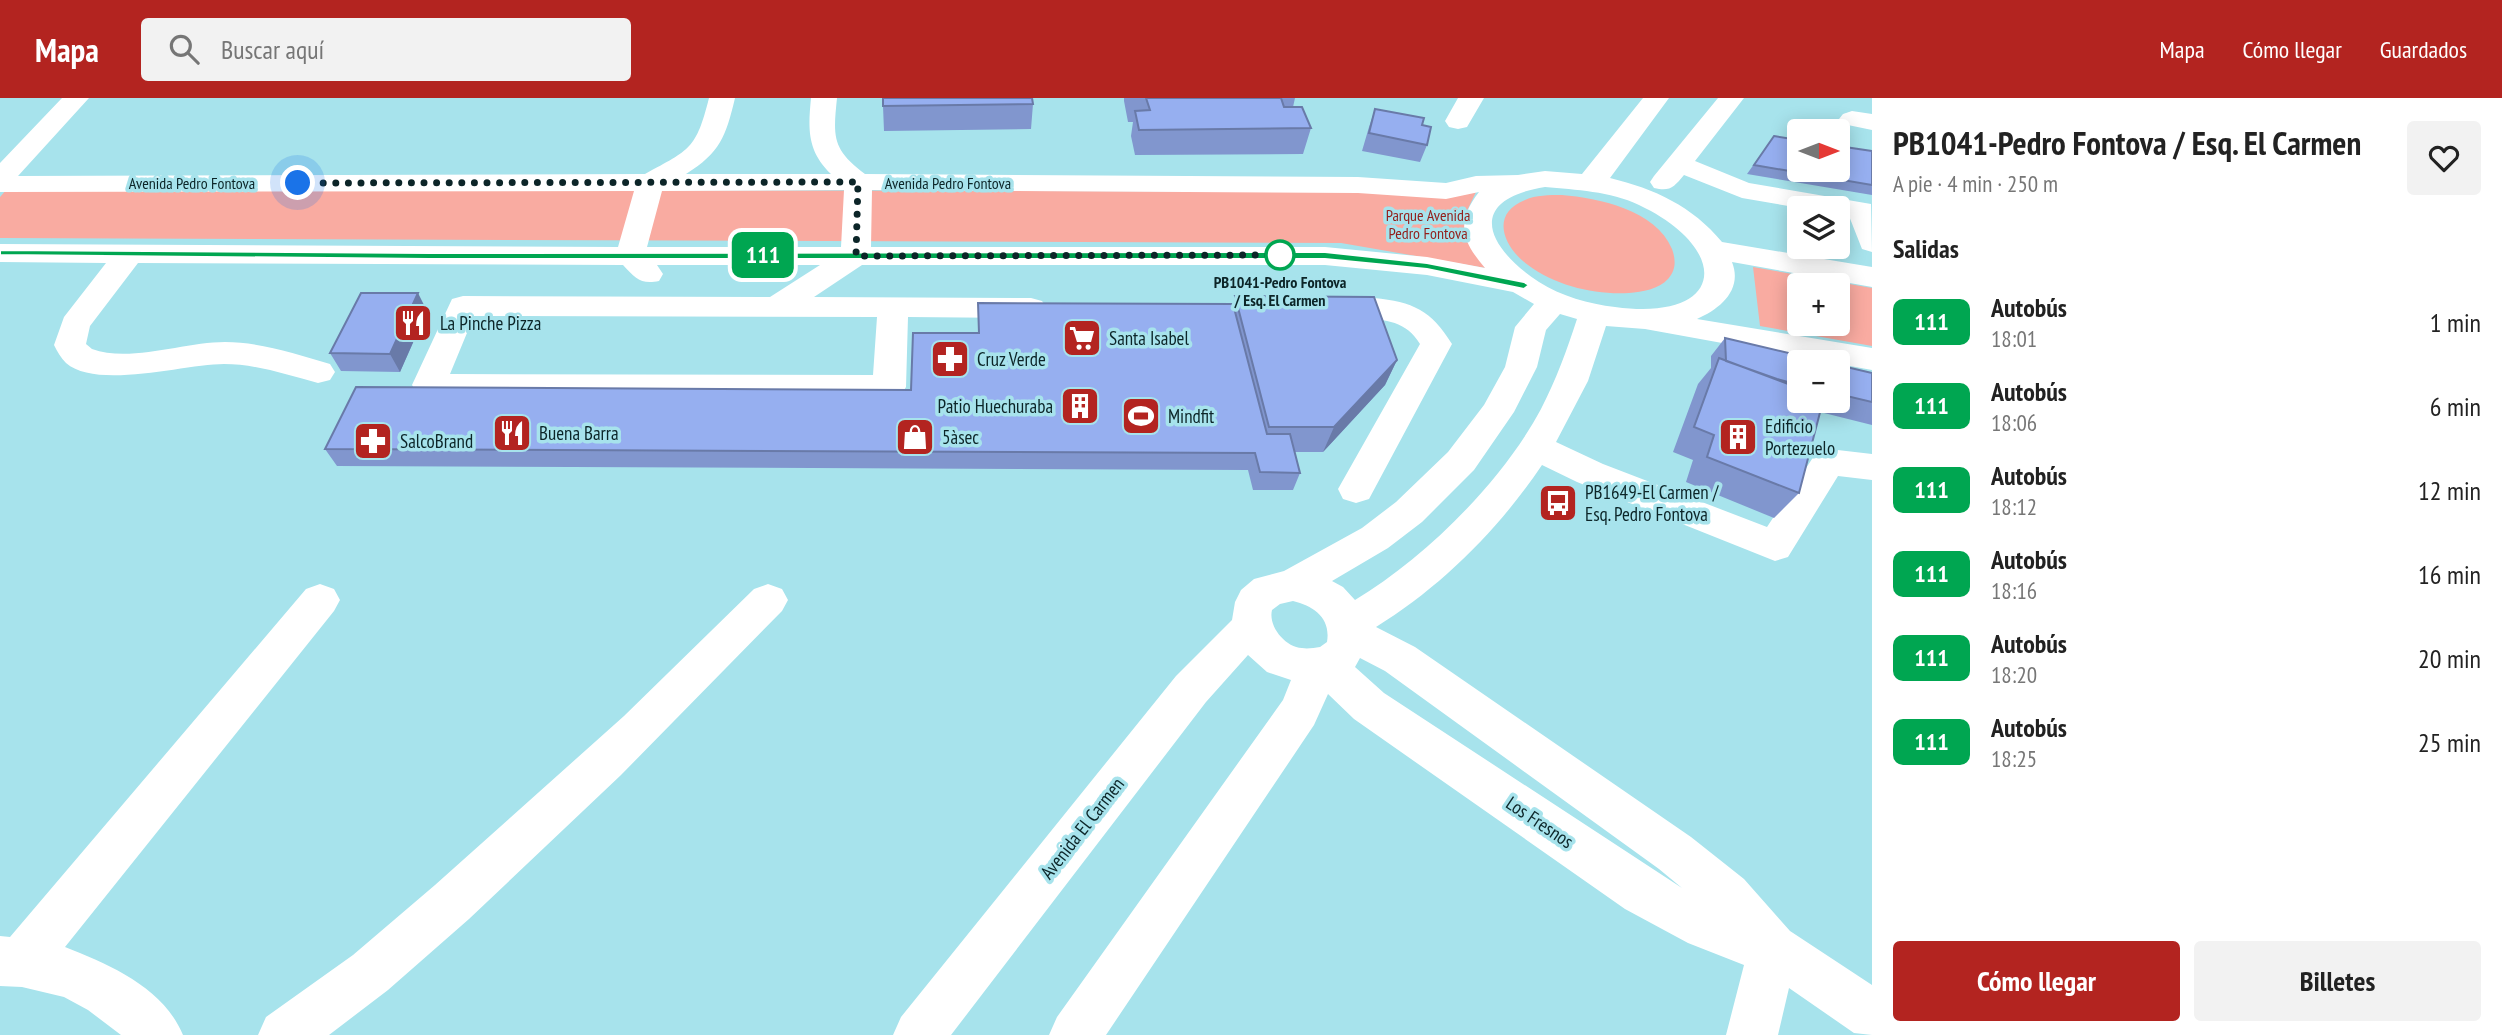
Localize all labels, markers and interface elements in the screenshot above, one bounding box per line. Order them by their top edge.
search box [141,18,631,81]
text: Mapa [35,28,99,71]
icon: search [165,30,203,68]
text: Buscar aquí [221,33,324,66]
text: Mapa [2160,34,2205,65]
text: Cómo llegar [2243,34,2342,65]
text: Guardados [2380,34,2467,65]
north arrow [1787,119,1850,182]
map controls [1787,119,1850,413]
text: PB1041-Pedro Fontova / Esq. El Carmen [1893,121,2361,164]
button: heart [2407,121,2481,195]
your location [280,165,315,200]
text: A pie · 4 min · 250 m [1893,169,2058,198]
street label: Avenida Pedro Fontova [129,173,255,193]
street label: Avenida Pedro Fontova [885,173,1011,193]
button: layers [1787,196,1850,259]
park label: Parque Avenida Pedro Fontova [1386,205,1470,243]
line badge: 111 [723,232,803,278]
text: Salidas [1893,232,1959,265]
text: 111 [746,239,780,270]
marker: PB1041-Pedro Fontova / Esq. El Carmen [1265,240,1295,270]
place label: PB1041-Pedro Fontova / Esq. El Carmen [1214,272,1347,310]
button: + [1787,273,1850,336]
text: Autobús [1991,291,2067,324]
restaurant icon: La Pinche Pizza [392,302,434,344]
text: 111 [1914,306,1949,337]
text: 1 min [2430,306,2481,339]
place label: La Pinche Pizza [440,311,541,335]
supermarket icon: Santa Isabel [1061,317,1103,359]
text: 18:01 [1991,324,2037,353]
place label: Santa Isabel [1109,326,1189,350]
pharmacy icon: Cruz Verde [929,338,971,380]
place label: Cruz Verde [977,347,1046,371]
button: − [1787,350,1850,413]
text: Autobús [1991,375,2067,408]
building icon: Patio Huechuraba [1059,385,1101,427]
text: 111 [1914,390,1949,421]
text: 6 min [2430,390,2481,423]
place label: Patio Huechuraba [938,394,1053,418]
sports icon: Mindfit [1120,395,1162,437]
place label: Mindfit [1168,404,1215,428]
text: 18:06 [1991,408,2037,437]
restaurant icon: Buena Barra [491,412,533,454]
place label: Edificio Portezuelo [1765,414,1835,460]
shop icon: 5àsec [894,416,936,458]
building icon: Edificio Portezuelo [1717,416,1759,458]
pharmacy icon: SalcoBrand [352,420,394,462]
place label: Buena Barra [539,421,619,445]
place label: 5àsec [942,425,979,449]
place label: SalcoBrand [400,429,473,453]
text: Autobús [1991,459,2067,492]
text: 111 [1914,474,1949,505]
text: 12 min [2418,474,2481,507]
place label: PB1649-El Carmen / Esq. Pedro Fontova [1585,480,1720,526]
bus stop icon: PB1649-El Carmen / Esq. Pedro Fontova [1537,482,1579,524]
text: 18:12 [1991,492,2037,521]
text: Autobús [1991,543,2067,576]
text: 111 [1914,558,1949,589]
text: 16 min [2418,558,2481,591]
text: 18:16 [1991,576,2037,605]
text: Autobús [1991,627,2067,660]
text: 111 [1914,642,1949,673]
text: 20 min [2418,642,2481,675]
text: 18:20 [1991,660,2037,689]
text: Autobús [1991,711,2067,744]
text: 111 [1914,726,1949,757]
text: 25 min [2418,726,2481,759]
text: 18:25 [1991,744,2037,773]
street label: Avenida El Carmen [1035,772,1129,884]
street label: Los Fresnos [1502,791,1578,853]
button: Cómo llegar [1893,941,2180,1021]
button: Billetes [2194,941,2481,1021]

